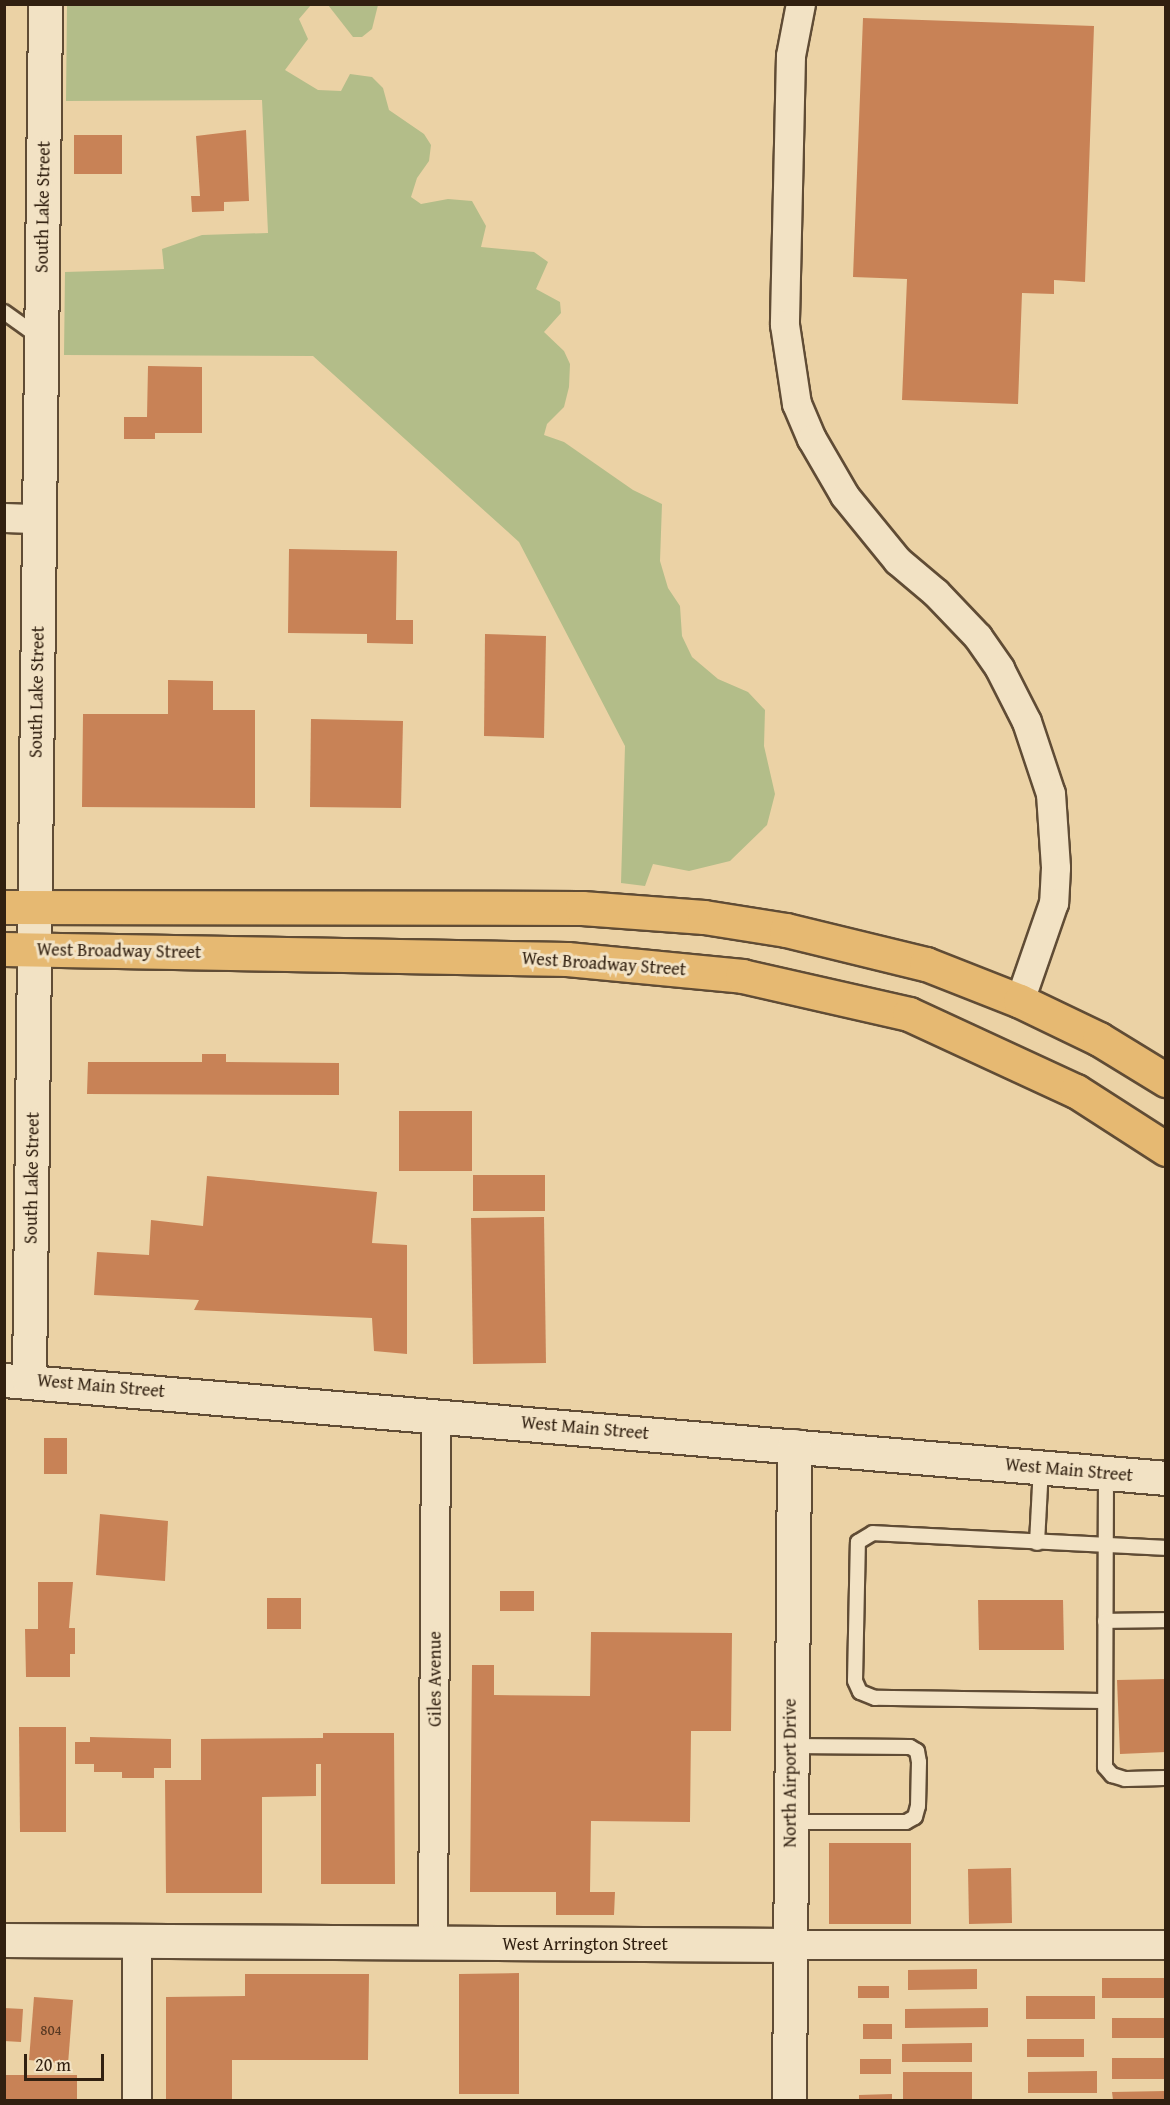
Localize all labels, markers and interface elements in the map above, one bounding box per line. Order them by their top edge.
street label: South Lake Street [31,141,55,273]
street label: South Lake Street [25,626,49,758]
street label: West Broadway Street [37,939,201,963]
street label: West Broadway Street [521,947,687,981]
street label: South Lake Street [20,1112,44,1244]
street label: West Main Street [36,1370,166,1402]
street label: West Main Street [520,1412,650,1444]
street label: West Main Street [1004,1454,1134,1486]
street label: Giles Avenue [424,1631,446,1727]
street label: North Airport Drive [779,1698,801,1848]
street label: West Arrington Street [502,1933,668,1955]
house number: 804 [40,2021,62,2039]
scale bar [27,2042,106,2080]
text: 20 m [35,2051,71,2078]

